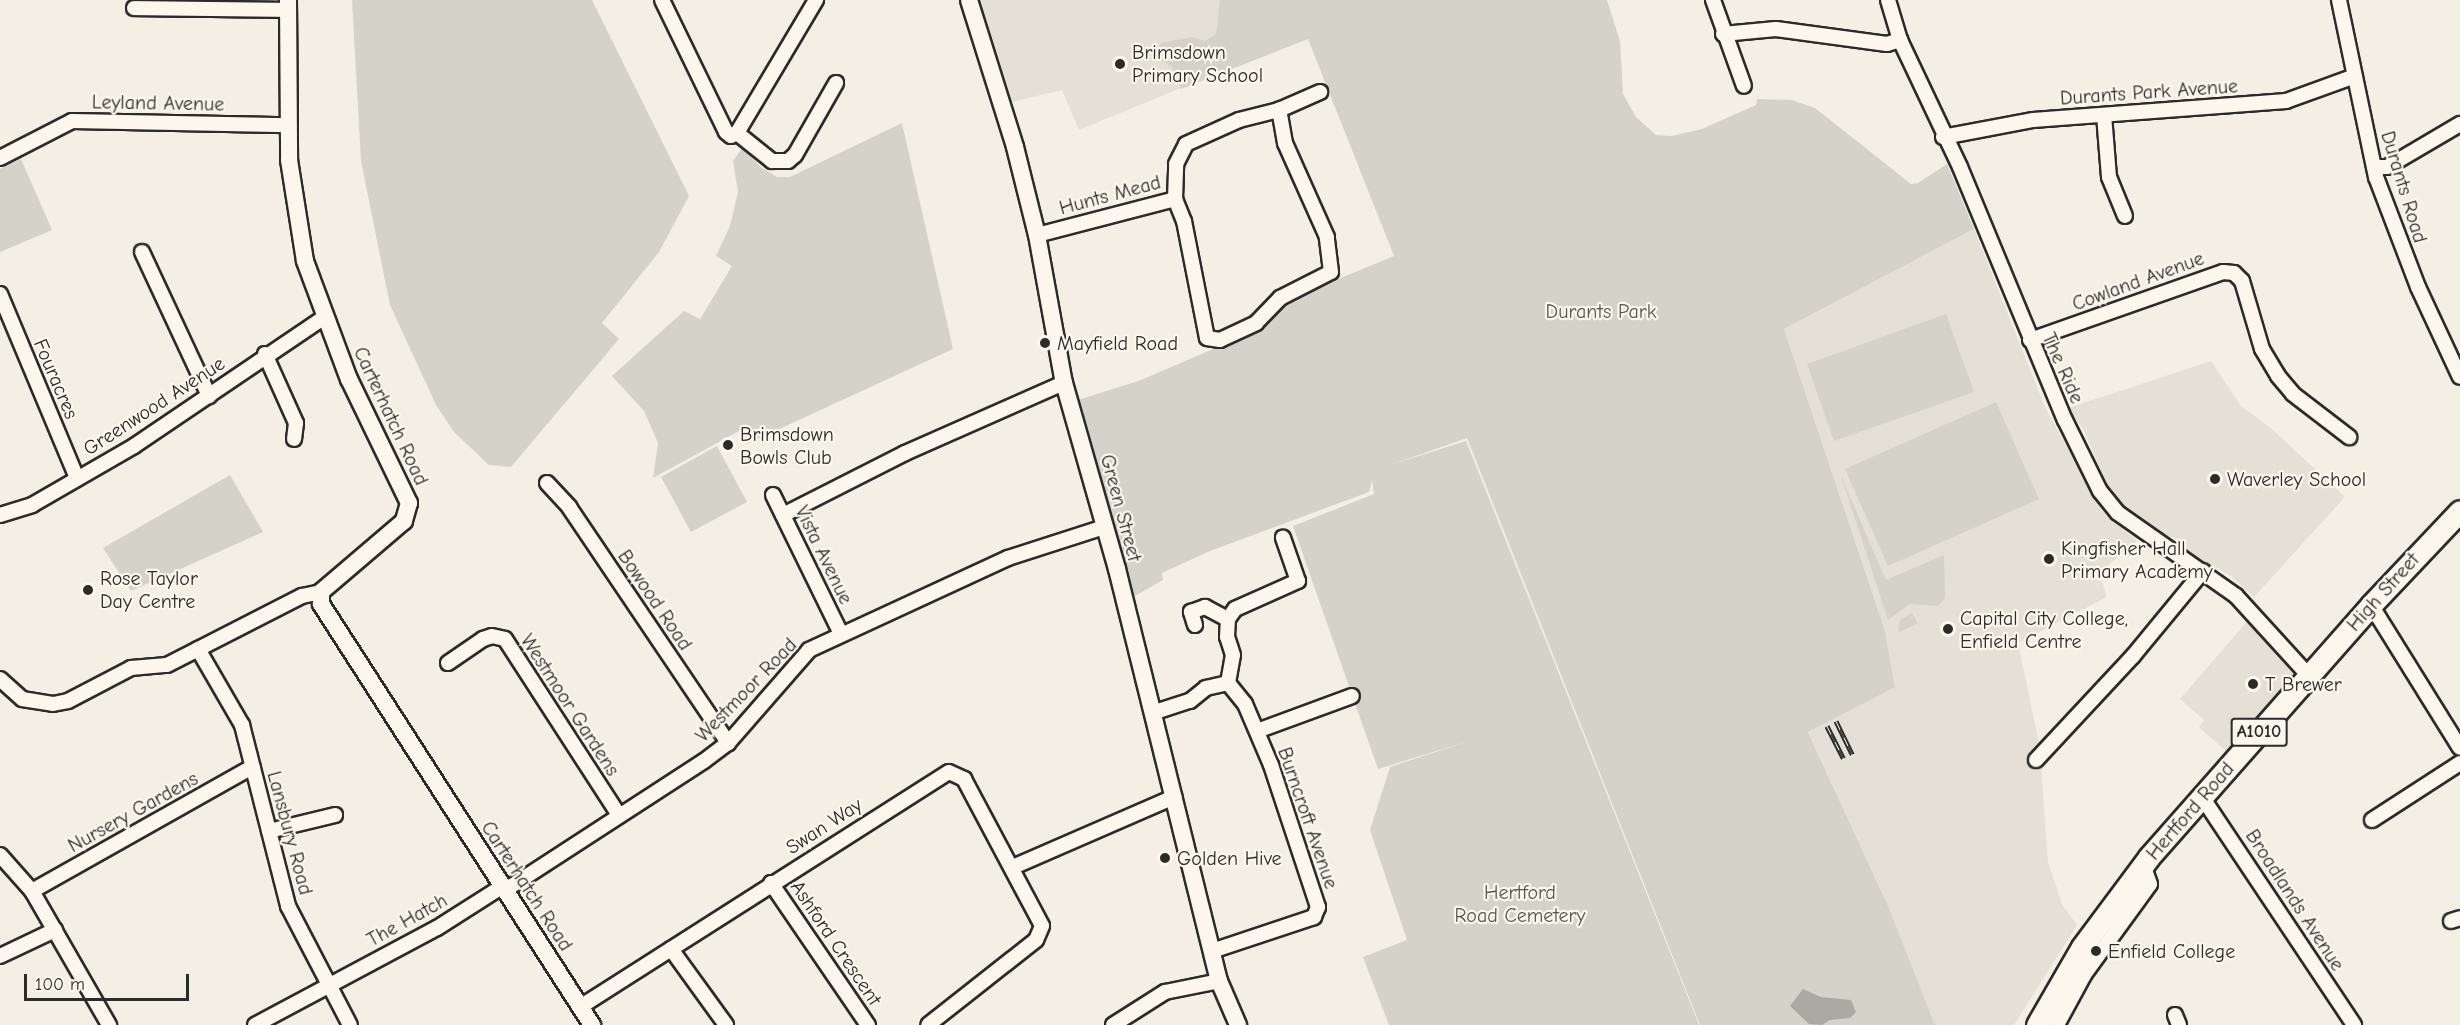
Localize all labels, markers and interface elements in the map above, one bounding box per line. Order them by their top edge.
place label: Brimsdown Primary School [1132,40,1263,87]
marker: Brimsdown Primary School [1113,57,1127,71]
street label: Durants Park Avenue [2059,74,2239,110]
street label: Leyland Avenue [92,90,224,116]
street label: Durants Road [2376,128,2432,246]
street label: Hunts Mead [1057,170,1163,220]
street label: Cowland Avenue [2069,246,2207,316]
park label: Durants Park [1546,299,1656,323]
street label: The Ride [2037,329,2089,407]
place label: Mayfield Road [1057,331,1178,355]
street label: Fouracres [28,335,84,423]
marker: Mayfield Road [1038,336,1052,350]
street label: Carterhatch Road [348,343,434,489]
street label: Greenwood Avenue [79,351,229,461]
place label: Brimsdown Bowls Club [740,422,834,469]
marker: Brimsdown Bowls Club [721,438,735,452]
street label: Green Street [1095,452,1147,564]
place label: Waverley School [2227,467,2366,491]
marker: Waverley School [2208,472,2222,486]
street label: Vista Avenue [790,502,858,608]
place label: Kingfisher Hall Primary Academy [2061,536,2213,583]
street label: Bowood Road [613,545,697,655]
street label: High Street [2342,548,2424,636]
marker: Kingfisher Hall Primary Academy [2042,552,2056,566]
place label: Rose Taylor Day Centre [100,566,198,613]
marker: Rose Taylor Day Centre [81,583,95,597]
place label: Capital City College, Enfield Centre [1960,606,2128,653]
marker: Capital City College, Enfield Centre [1941,622,1955,636]
street label: Westmoor Gardens [515,630,625,780]
street label: Westmoor Road [690,633,802,747]
place label: T Brewer [2265,672,2342,696]
marker: T Brewer [2246,677,2260,691]
road number: A1010 [2230,717,2288,747]
street label: Burncroft Avenue [1273,744,1343,892]
street label: Hertford Road [2141,757,2239,865]
street label: Nursery Gardens [64,766,202,858]
street label: Lansbury Road [262,769,318,897]
street label: Swan Way [781,793,867,859]
street label: Carterhatch Road [476,817,578,955]
street label: Broadlands Avenue [2240,825,2350,975]
place label: Golden Hive [1177,846,1282,870]
marker: Golden Hive [1158,851,1172,865]
street label: Ashford Crescent [785,876,887,1010]
park label: Hertford Road Cemetery [1455,881,1585,928]
street label: The Hatch [363,888,451,952]
place label: Enfield College [2108,939,2235,963]
marker: Enfield College [2089,944,2103,958]
scale bar [27,962,192,1000]
text: 100 m [35,974,85,995]

